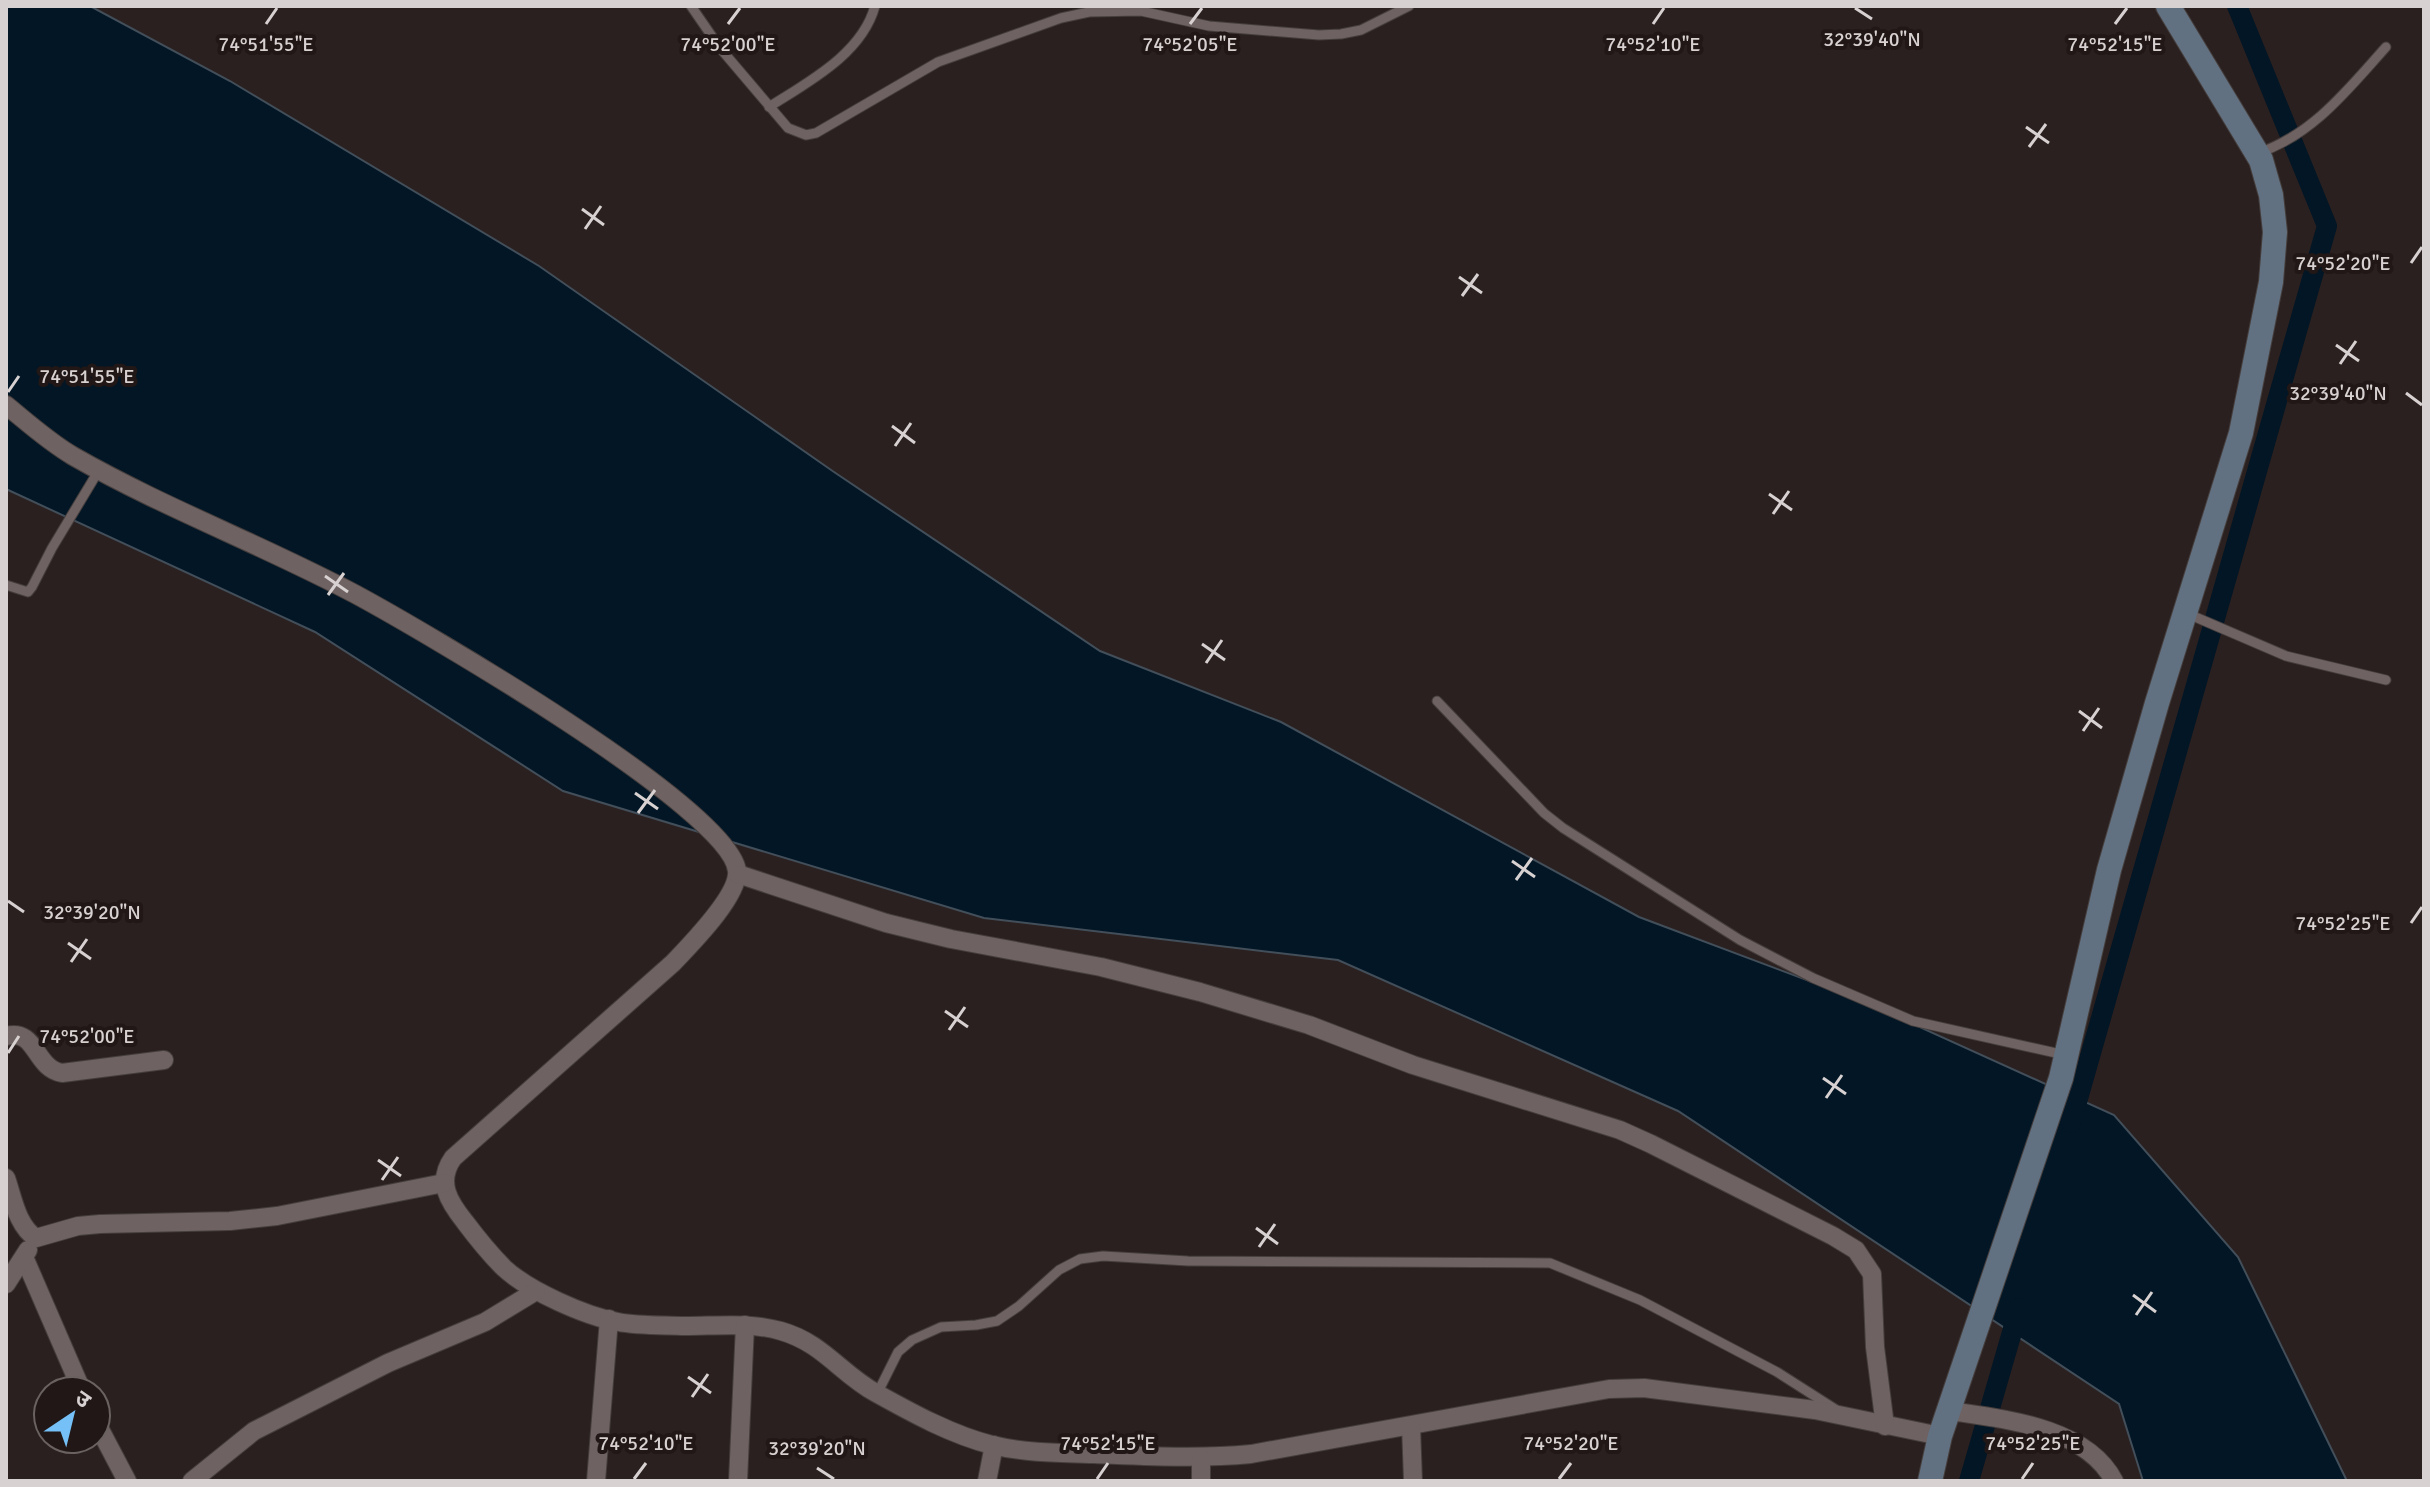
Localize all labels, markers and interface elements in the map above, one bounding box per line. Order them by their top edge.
text: 32°39'40"N [1823,27,1921,52]
text: 74°51'55"E [218,32,314,57]
text: 74°52'00"E [680,32,776,57]
text: 74°52'05"E [1142,32,1238,57]
text: 74°52'10"E [1605,32,1701,57]
text: 74°52'15"E [2067,32,2163,57]
text: 74°52'20"E [2295,251,2391,276]
text: 74°51'55"E [39,364,135,389]
text: 32°39'40"N [2289,381,2387,406]
text: 32°39'20"N [43,900,141,925]
text: 74°52'25"E [2295,911,2391,936]
text: 74°52'00"E [39,1024,135,1049]
north arrow [32,1375,112,1455]
text: उ [70,1384,97,1414]
text: 74°52'10"E [598,1431,694,1456]
text: 74°52'15"E [1060,1431,1156,1456]
text: 74°52'20"E [1523,1431,1619,1456]
text: 74°52'25"E [1985,1431,2081,1456]
text: 32°39'20"N [768,1436,866,1461]

